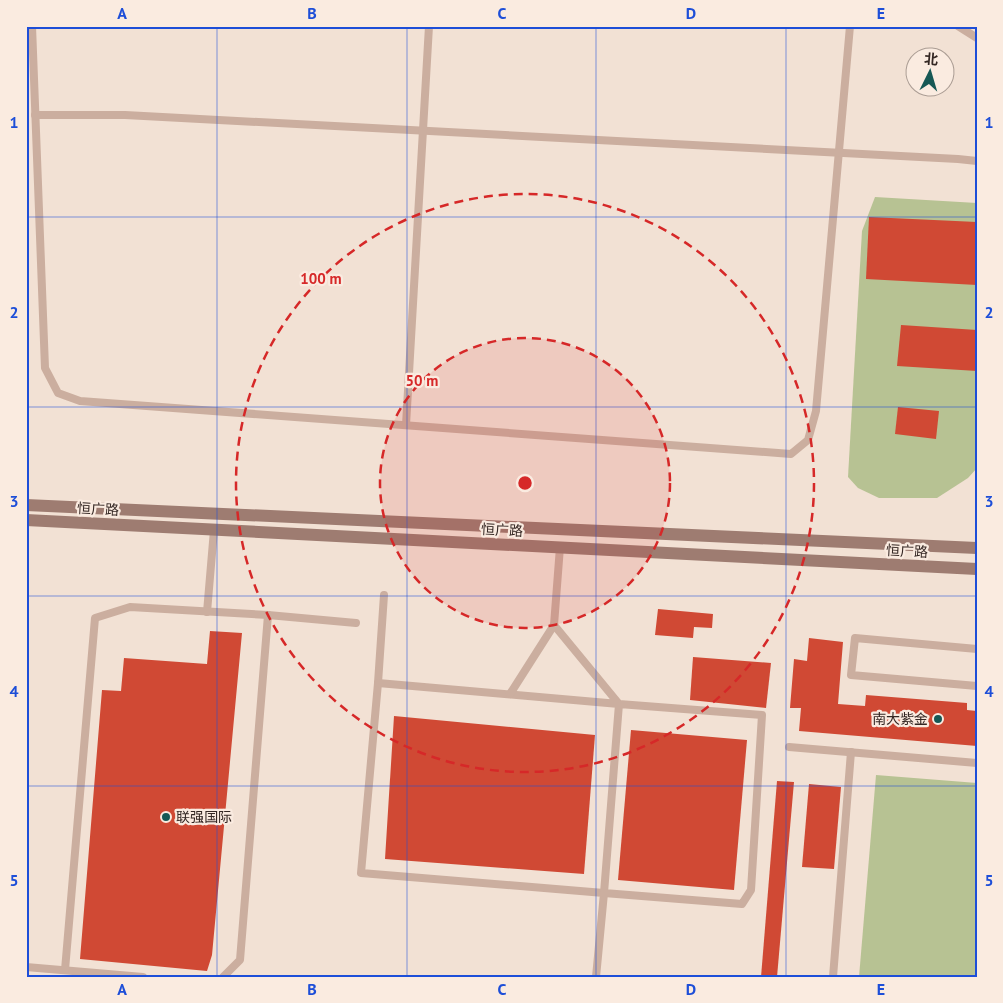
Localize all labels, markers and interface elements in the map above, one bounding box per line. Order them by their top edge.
text: A [117,3,127,23]
text: B [307,3,317,23]
text: C [498,3,507,23]
text: D [686,3,696,23]
text: E [877,3,885,23]
north arrow [906,48,956,98]
text: 北 [923,49,939,69]
text: 1 [9,112,19,132]
text: 1 [984,112,994,132]
text: 100 m [300,269,342,288]
text: 2 [9,302,19,322]
text: 2 [984,302,994,322]
text: 50 m [406,371,438,390]
centre of rings [516,474,534,492]
text: 3 [9,491,19,511]
text: 3 [984,491,994,511]
street label: 恒广路 [77,499,119,519]
street label: 恒广路 [481,520,523,540]
street label: 恒广路 [886,541,928,561]
text: 4 [9,681,19,701]
text: 4 [984,681,994,701]
place label: 南大紫金 [872,710,928,728]
marker: 南大紫金 [932,713,944,725]
place label: 联强国际 [176,808,232,826]
marker: 联强国际 [160,811,172,823]
text: 5 [9,870,19,890]
text: 5 [984,870,994,890]
text: A [117,979,127,999]
text: B [307,979,317,999]
text: C [498,979,507,999]
text: D [686,979,696,999]
text: E [877,979,885,999]

